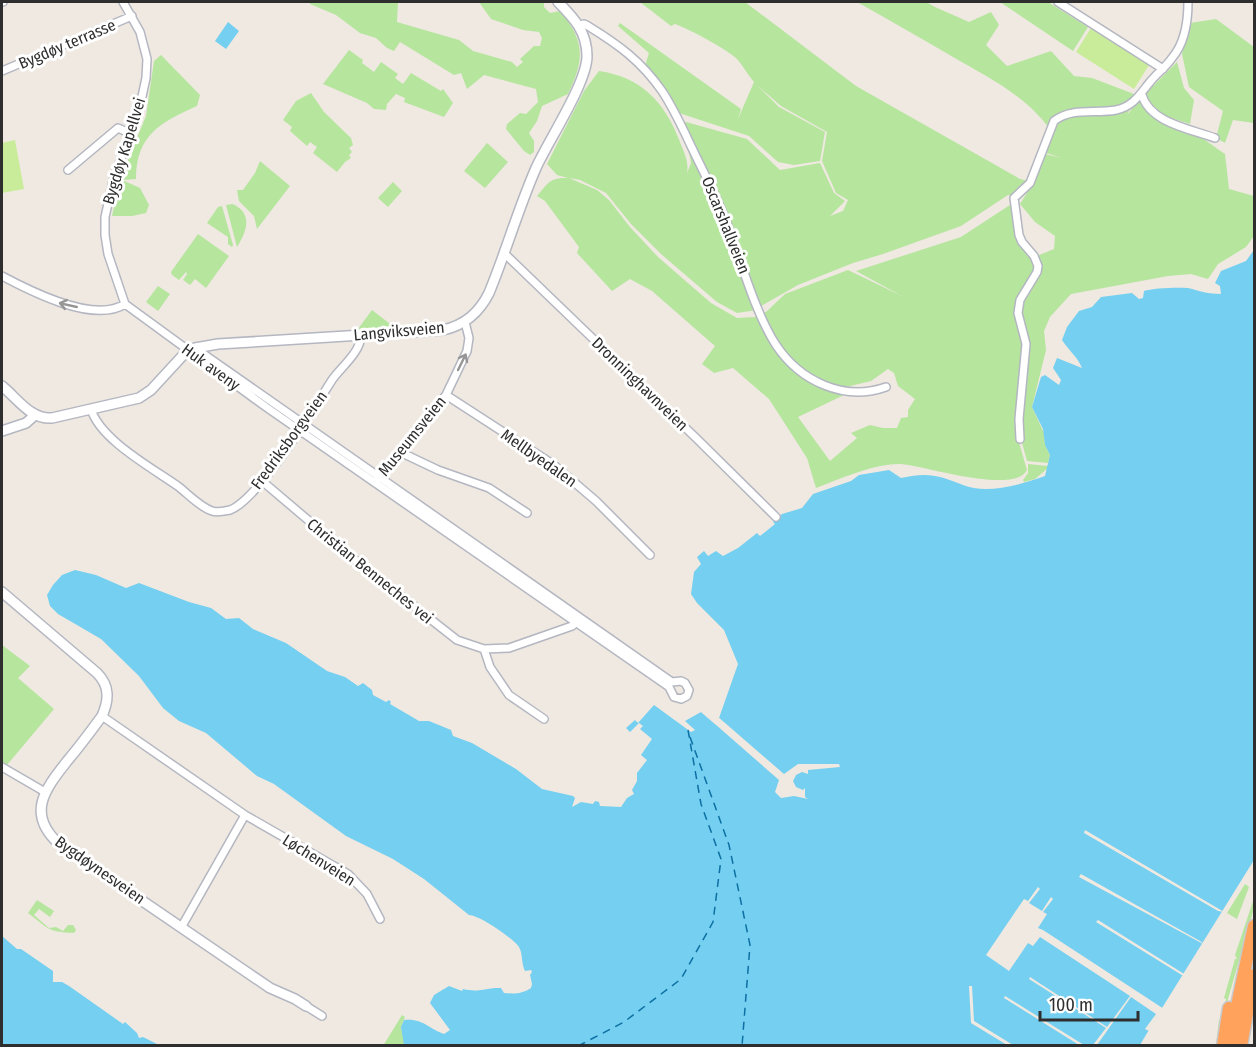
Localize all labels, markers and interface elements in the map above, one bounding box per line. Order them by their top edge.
street label: Bygdøy terrasse [16,15,119,73]
street label: Bygdøy Kapellvei [99,95,149,207]
street label: Oscarshallveien [698,174,754,276]
one-way arrow [59,298,78,310]
street label: Langviksveien [353,318,445,344]
street label: Dronninghavnveien [588,333,692,435]
street label: Huk aveny [178,340,245,395]
one-way arrow [456,354,468,372]
street label: Fredriksborgveien [247,387,331,493]
street label: Museumsveien [374,392,450,480]
street label: Mellbyedalen [498,425,580,491]
street label: Christian Benneches vei [303,514,437,628]
street label: Løchenveien [279,830,359,890]
street label: Bygdøynesveien [51,832,149,908]
scale bar [1040,984,1138,1022]
text: 100 m [1049,994,1093,1016]

